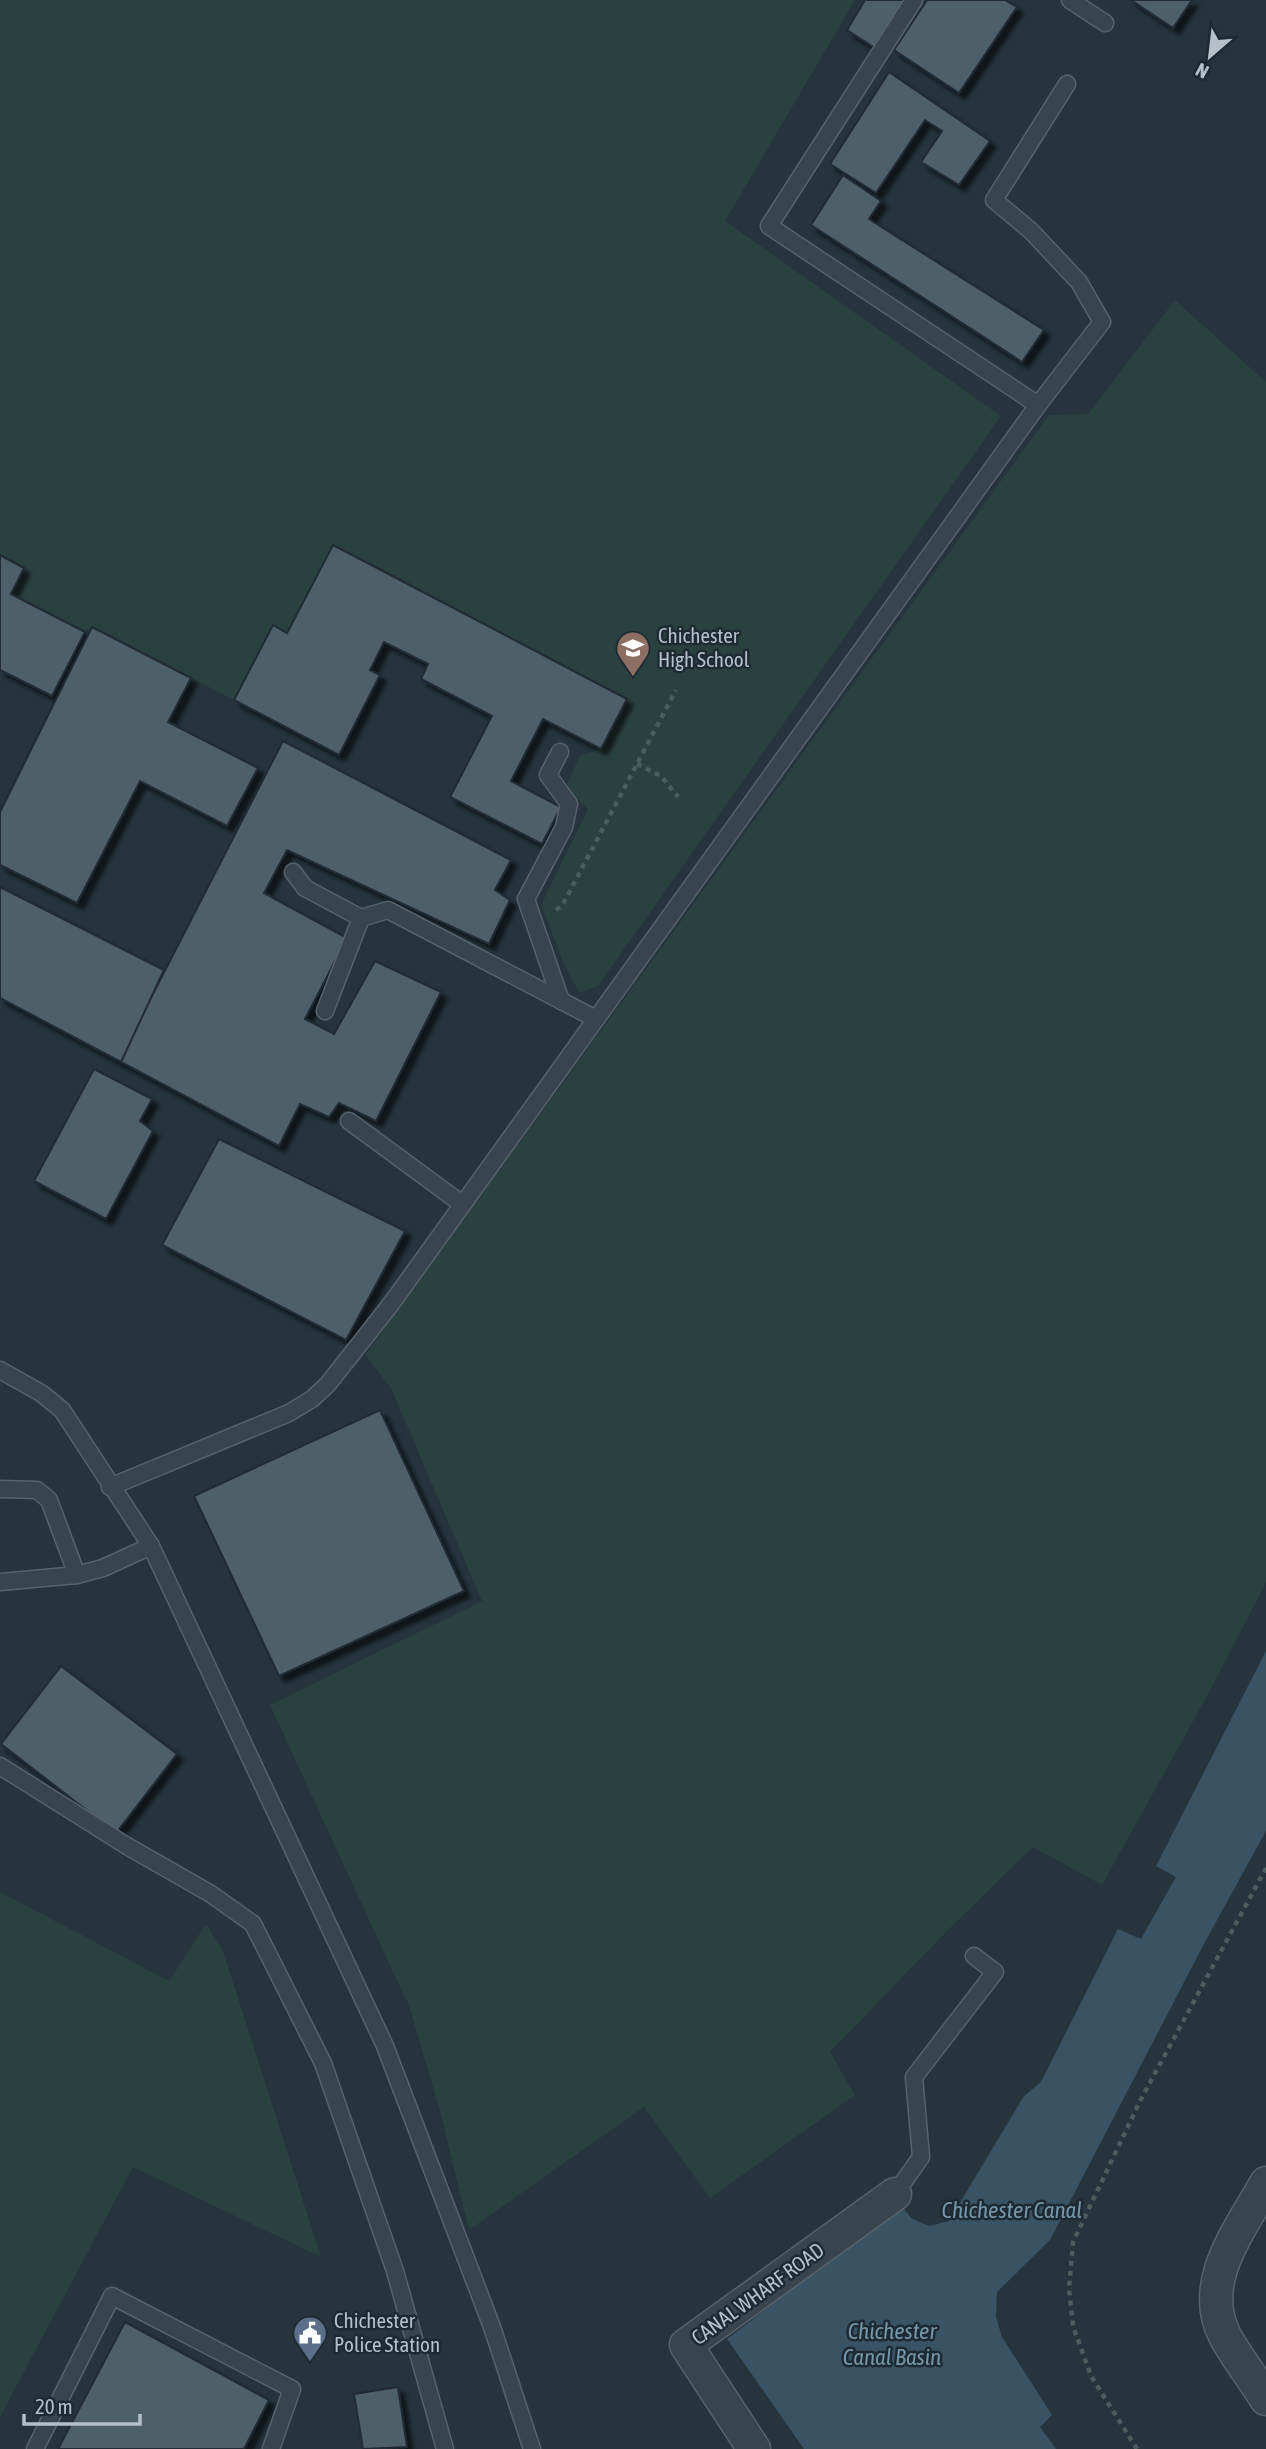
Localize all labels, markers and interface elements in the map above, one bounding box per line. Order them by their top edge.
north arrow [1175,21,1245,91]
text: N [1192,59,1212,83]
place label: Chichester High School [658,623,750,671]
school or university icon: Chichester High School [614,629,652,678]
water label: Chichester Canal [942,2197,1082,2223]
street label: CANAL WHARF ROAD [687,2237,828,2349]
place label: Chichester Police Station [334,2308,440,2356]
public building icon: Chichester Police Station [291,2314,329,2363]
water label: Chichester Canal Basin [843,2318,941,2370]
scale bar [24,2382,140,2426]
text: 20 m [35,2394,73,2418]

